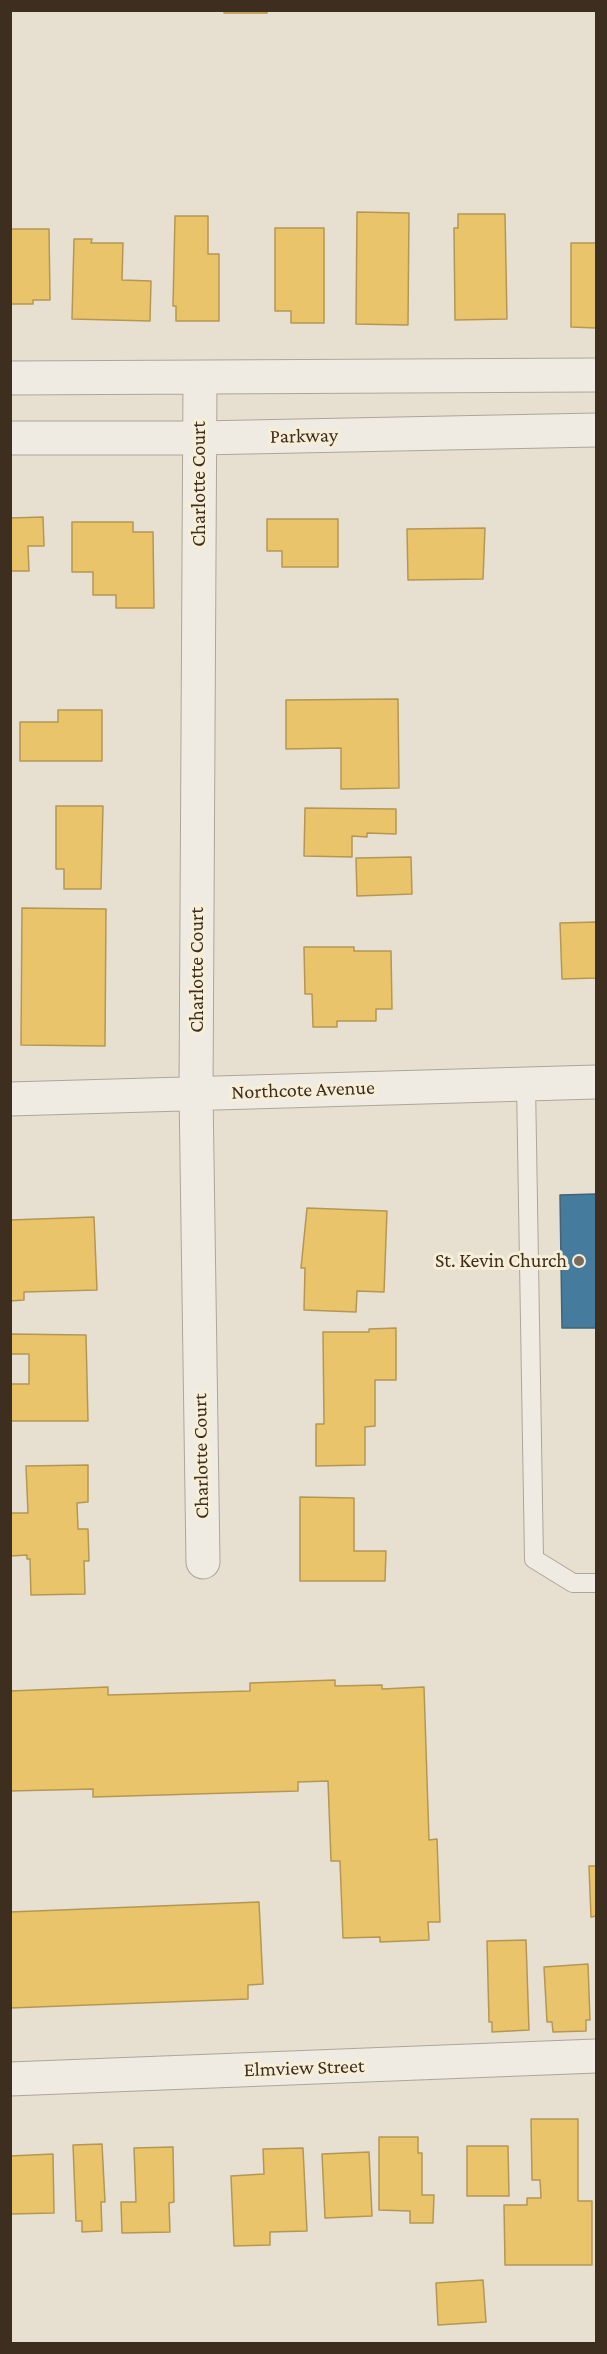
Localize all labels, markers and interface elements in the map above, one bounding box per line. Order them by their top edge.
street label: Charlotte Court [187,421,211,547]
street label: Parkway [270,423,338,449]
street label: Charlotte Court [185,907,209,1033]
street label: Northcote Avenue [231,1076,375,1104]
place label: St. Kevin Church [435,1249,567,1273]
marker: St. Kevin Church [572,1254,586,1268]
street label: Charlotte Court [188,1393,214,1519]
street label: Elmview Street [243,2054,365,2082]

